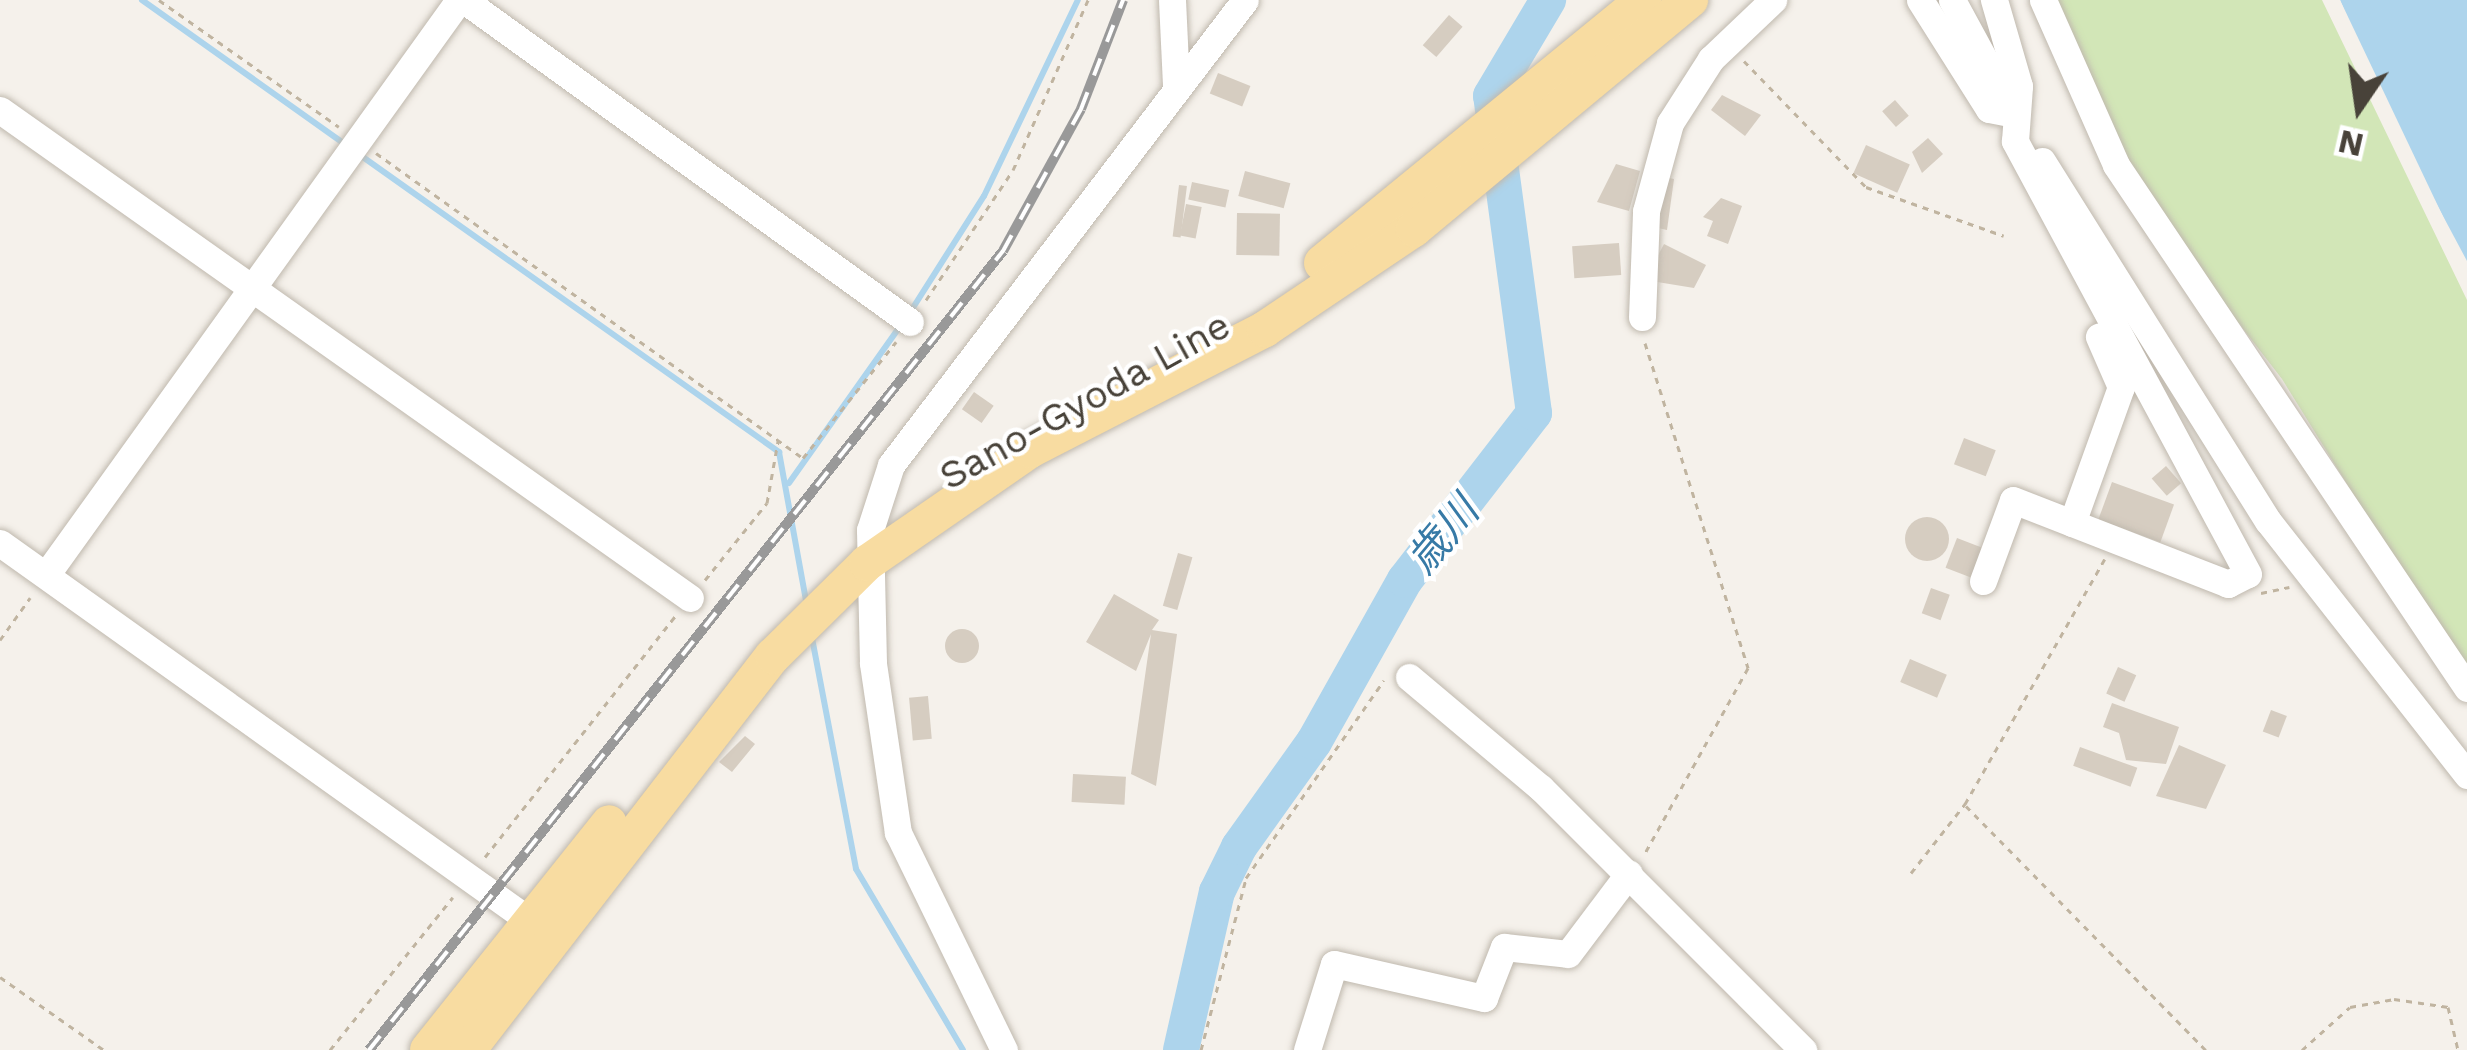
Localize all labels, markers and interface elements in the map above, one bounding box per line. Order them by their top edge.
north arrow [2299,48,2419,168]
text: N [2334,122,2367,165]
street label: Sano-Gyoda Line [931,302,1239,500]
water label: 歳川 [1397,487,1489,583]

